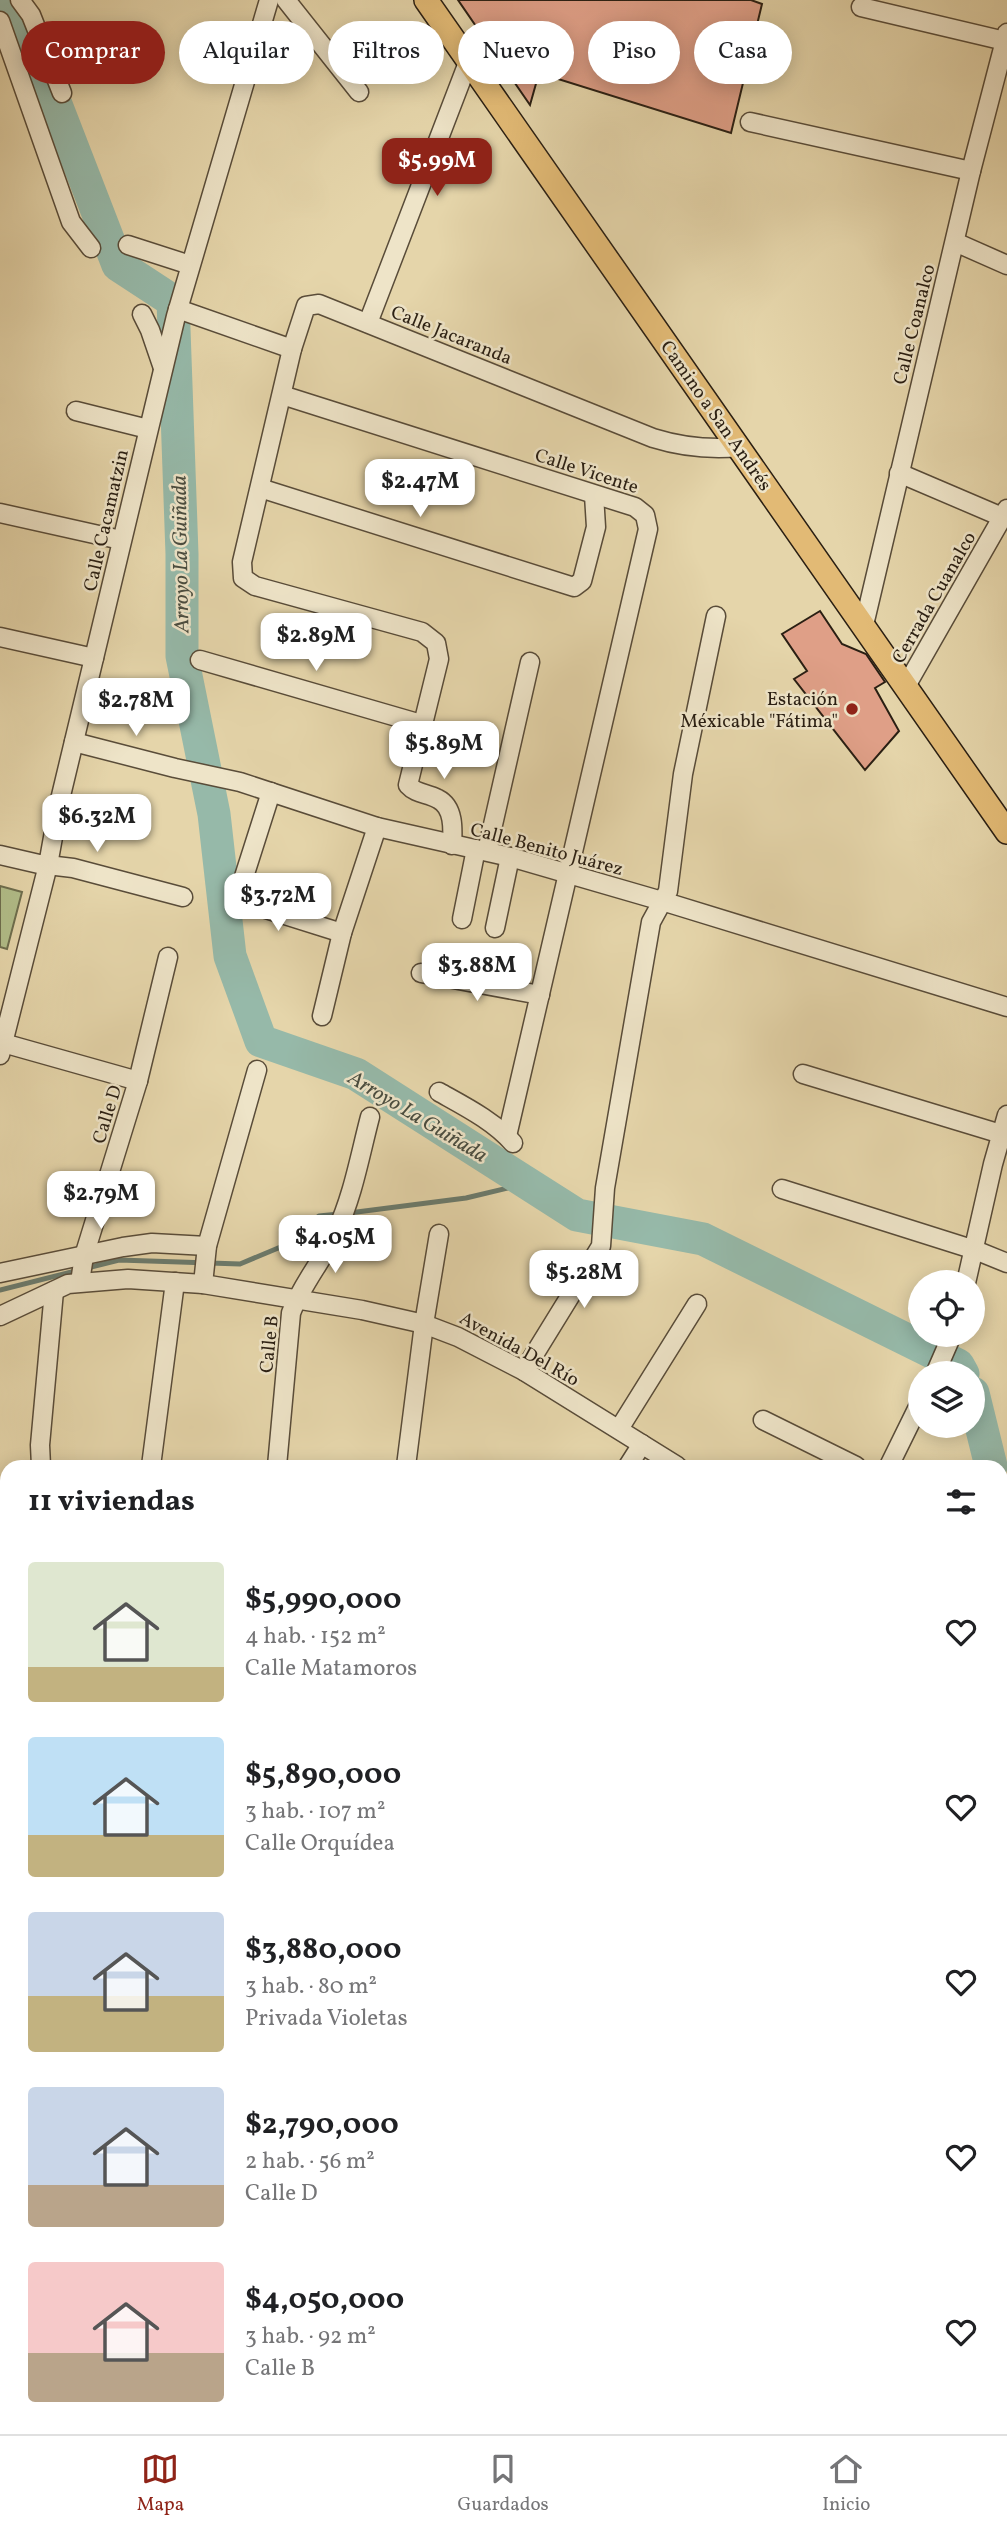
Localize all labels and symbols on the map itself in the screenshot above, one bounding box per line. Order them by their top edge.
pin: $5.99M [380,138,494,198]
street label: Calle Coanalco [887,262,942,387]
street label: Calle Jacaranda [387,300,516,372]
street label: Camino a San Andrés [654,336,777,497]
street label: Calle Vicente [531,443,642,501]
street label: Calle Cacamatzin [78,447,136,594]
pin: $2.47M [363,460,477,519]
water label: Arroyo La Guiñada [166,475,197,634]
street label: Cerrada Cuanalco [886,527,983,669]
pin: $2.89M [259,614,373,673]
pin: $2.78M [79,678,193,738]
place label: Estación Méxicable "Fátima" [680,687,838,735]
marker: Estación Méxicable "Fátima" [844,701,860,717]
pin: $5.89M [387,722,501,781]
pin: $6.32M [40,794,154,854]
street label: Calle Benito Juárez [467,817,626,883]
pin: $3.72M [221,874,335,933]
pin: $3.88M [420,944,534,1003]
water label: Arroyo La Guiñada [341,1064,492,1170]
street label: Calle D [87,1082,129,1147]
pin: $2.79M [44,1172,158,1231]
pin: $4.05M [278,1216,392,1275]
pin: $5.28M [527,1250,641,1310]
street label: Avenida Del Río [454,1306,584,1393]
street label: Calle B [254,1314,286,1374]

